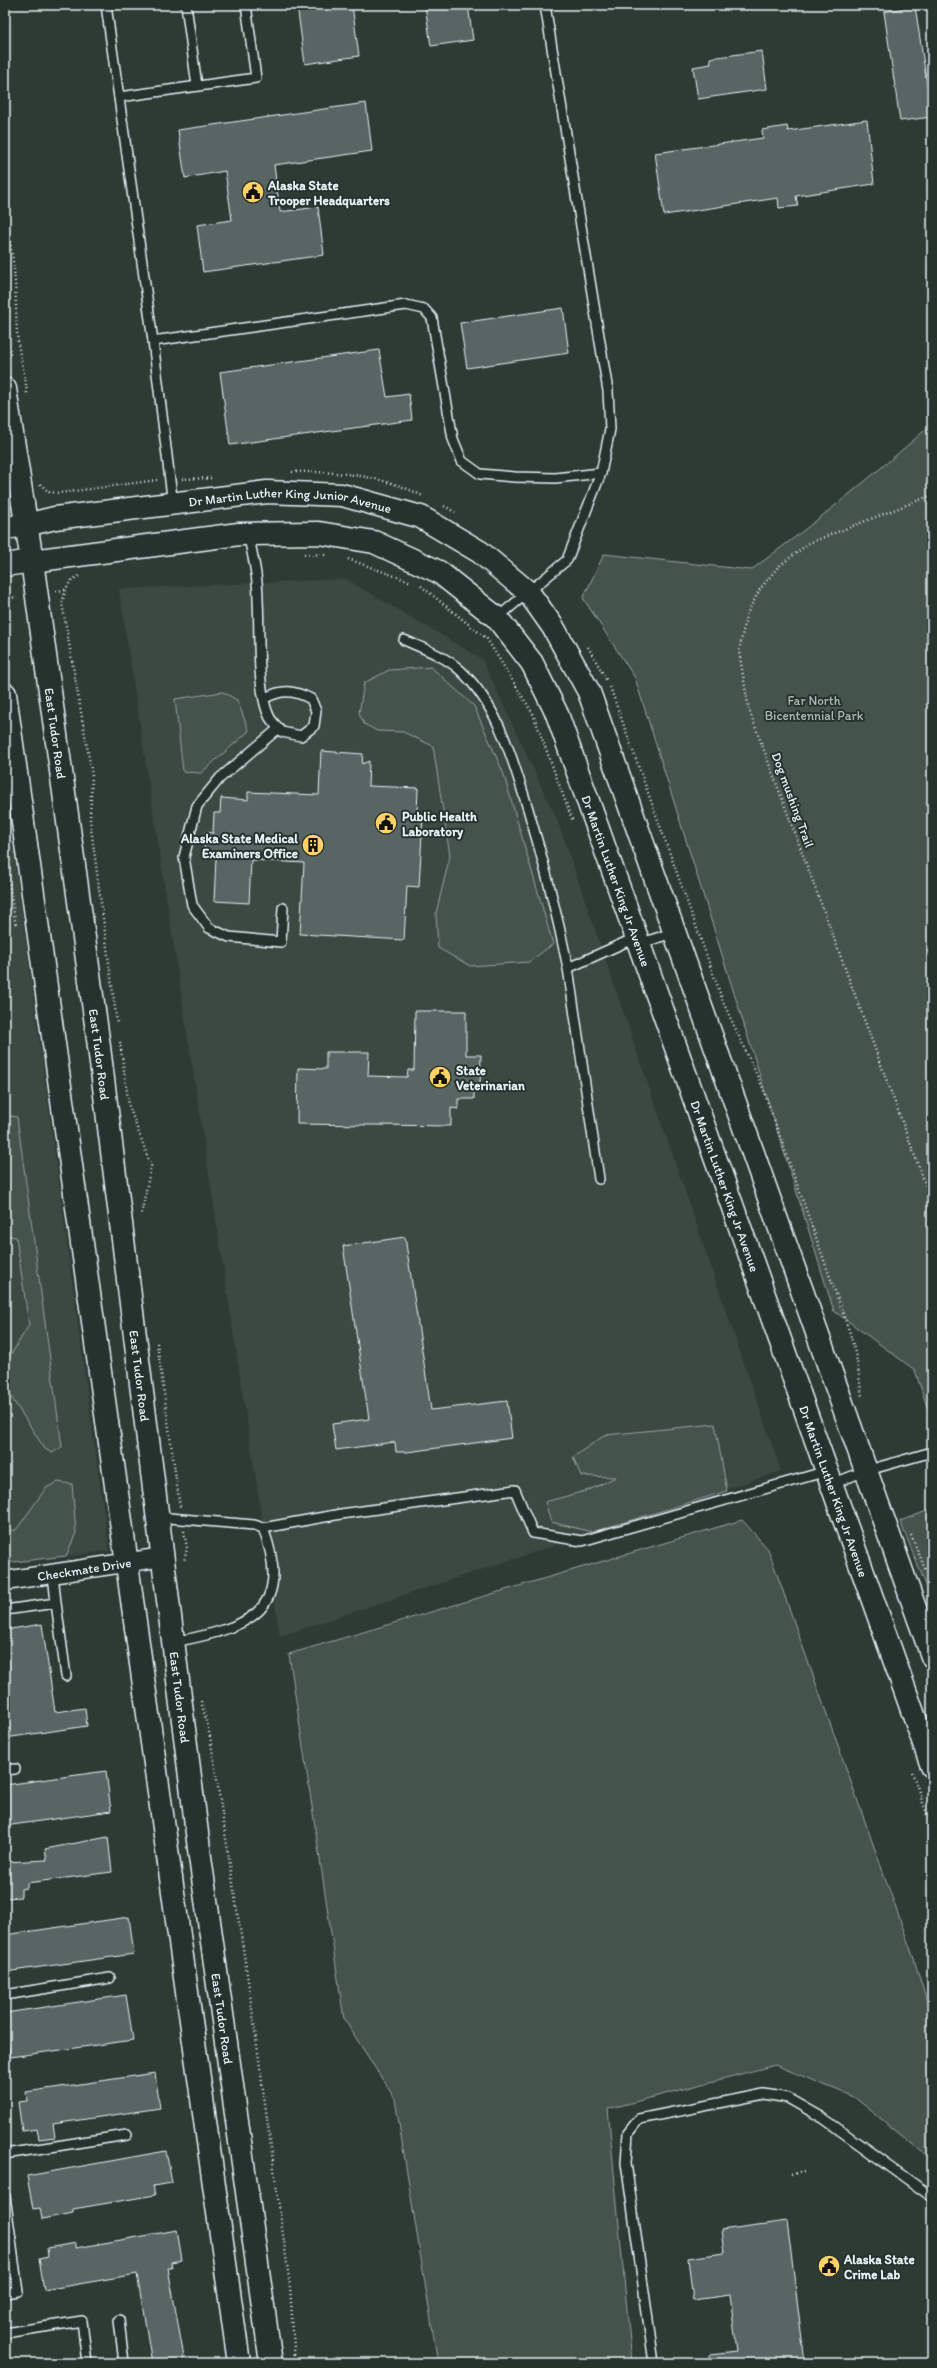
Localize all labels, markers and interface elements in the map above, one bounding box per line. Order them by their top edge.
place label: Alaska State Trooper Headquarters [267,178,390,209]
public building icon: Alaska State Trooper Headquarters [240,179,266,205]
street label: Dr Martin Luther King Junior Avenue [188,484,393,516]
street label: East Tudor Road [42,687,70,780]
park label: Far North Bicentennial Park [765,693,864,723]
street label: Dog mushing Trail [769,750,817,850]
street label: Dr Martin Luther King Jr Avenue [579,793,654,969]
place label: Public Health Laboratory [402,809,478,840]
public building icon: Public Health Laboratory [373,810,399,836]
place label: Alaska State Medical Examiners Office [180,831,298,861]
building icon: Alaska State Medical Examiners Office [300,832,326,858]
street label: East Tudor Road [86,1008,113,1101]
place label: State Veterinarian [456,1063,526,1093]
public building icon: State Veterinarian [427,1064,453,1090]
street label: Dr Martin Luther King Jr Avenue [688,1098,763,1274]
street label: East Tudor Road [127,1329,153,1422]
street label: Dr Martin Luther King Jr Avenue [797,1403,871,1579]
street label: Checkmate Drive [36,1554,132,1584]
street label: East Tudor Road [167,1651,193,1744]
street label: East Tudor Road [209,1972,236,2065]
place label: Alaska State Crime Lab [843,2252,915,2282]
public building icon: Alaska State Crime Lab [816,2253,842,2279]

